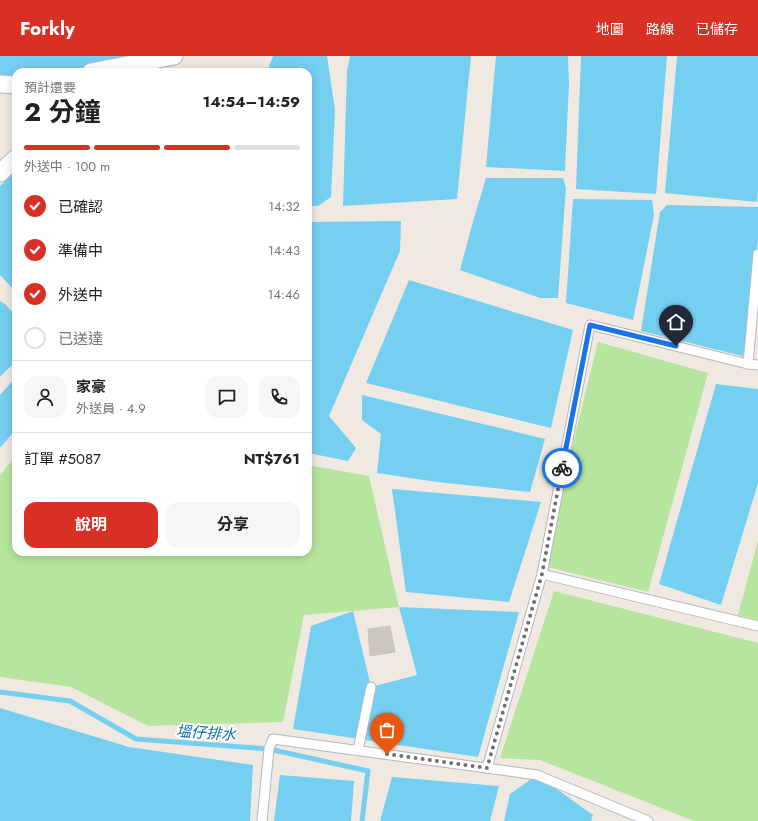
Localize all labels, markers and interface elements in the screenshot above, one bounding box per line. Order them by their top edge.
text: Forkly [20,15,75,42]
text: 地圖 [596,19,624,39]
text: 路線 [646,19,674,39]
text: 已儲存 [696,19,738,39]
text: 預計還要 [24,78,76,97]
text: 14:54–14:59 [203,91,300,113]
text: 2 分鐘 [24,93,101,131]
text: 外送中 · 100 m [24,157,110,176]
icon: check [24,195,46,217]
text: 已確認 [58,196,103,218]
text: 14:32 [268,197,300,216]
icon: check [24,239,46,261]
text: 準備中 [58,240,103,262]
text: 14:43 [268,241,300,260]
icon: check [24,283,46,305]
text: 外送中 [58,284,103,306]
text: 14:46 [268,285,300,304]
pin [659,305,693,346]
icon: home [665,311,687,333]
text: 已送達 [58,328,103,350]
button: person [24,376,66,418]
text: 家豪 [76,376,106,398]
button: chat [206,376,248,418]
button: phone [258,376,300,418]
text: 外送員 · 4.9 [76,399,146,418]
text: 訂單 #5087 [24,448,101,470]
text: NT$761 [244,448,300,470]
courier [542,448,582,488]
icon: bike [551,457,573,479]
button: 說明 [24,502,158,548]
button: 分享 [166,502,300,548]
pin [370,713,404,754]
icon: bag [376,719,398,741]
water label: 塭仔排水 [175,720,238,746]

